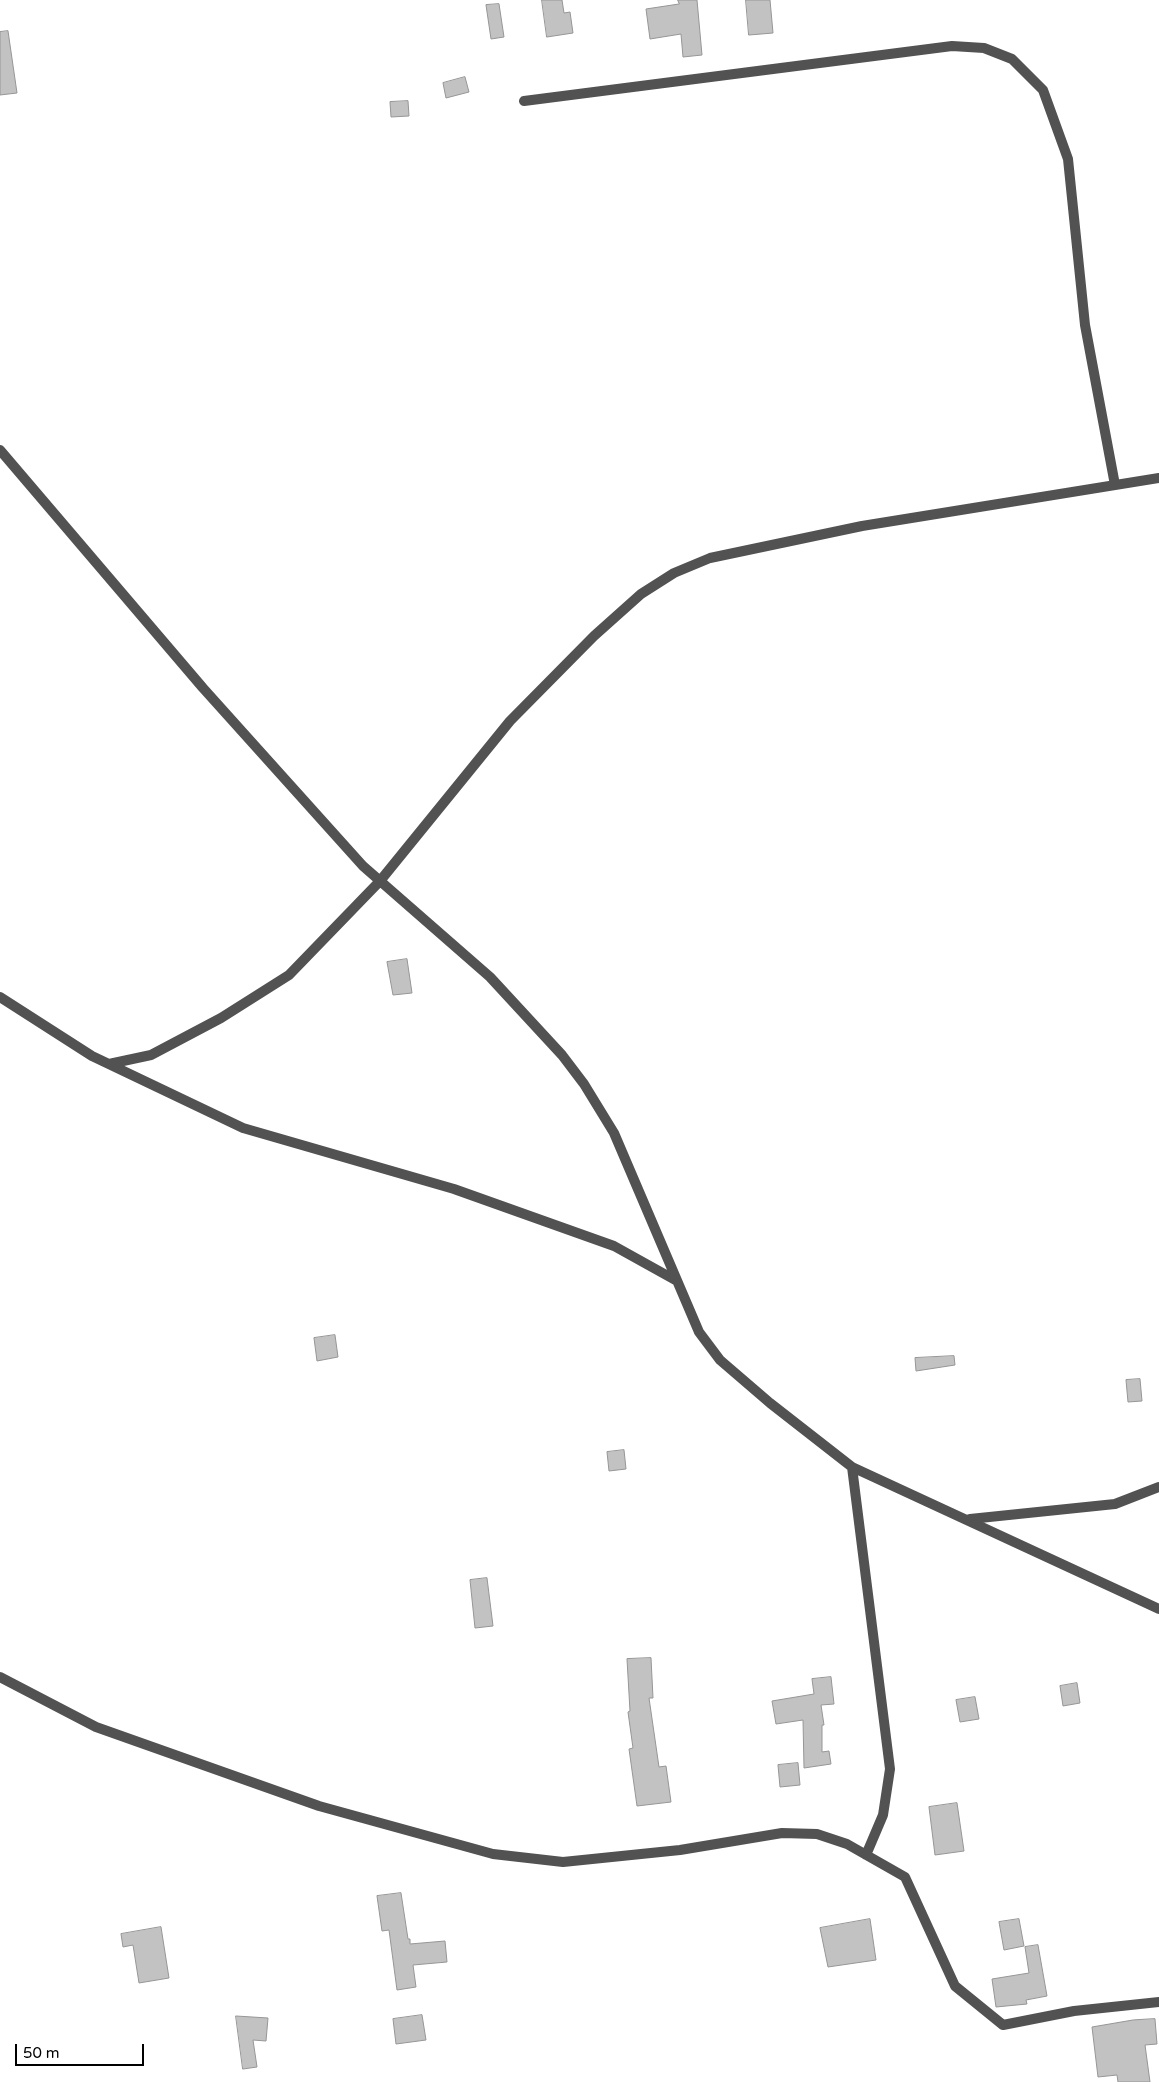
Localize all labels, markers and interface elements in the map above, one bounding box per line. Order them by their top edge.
scale bar [18,2034,146,2066]
text: 50 m [23,2044,60,2062]

